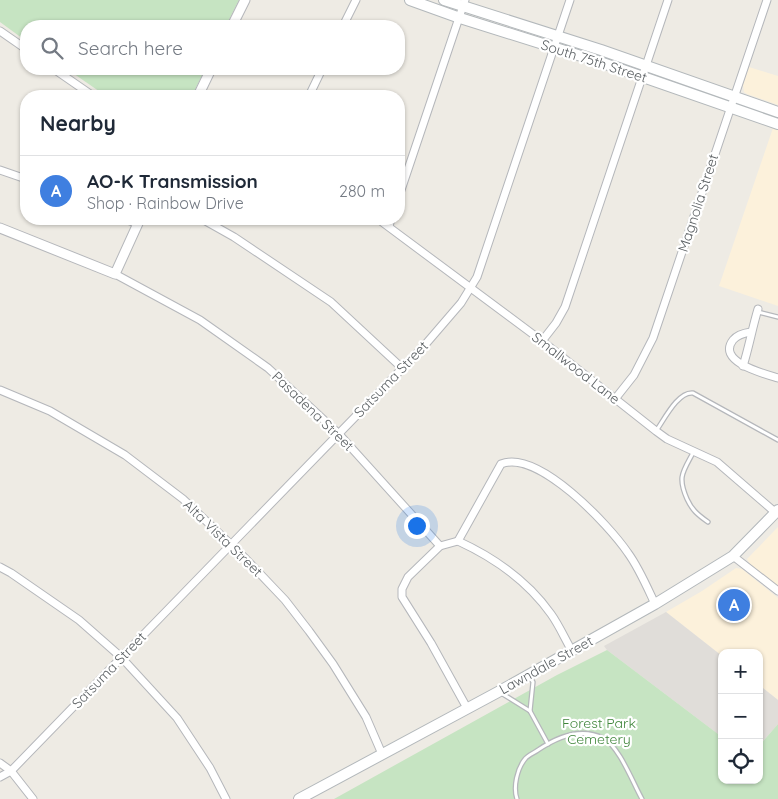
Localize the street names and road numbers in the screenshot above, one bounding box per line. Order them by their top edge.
street label: South 75th Street [539,35,650,87]
street label: Magnolia Street [674,151,722,254]
street label: Smallwood Lane [528,328,624,408]
street label: Satsuma Street [350,337,432,421]
street label: Pasadena Street [268,367,358,455]
street label: Alta Vista Street [180,496,267,581]
street label: Satsuma Street [68,628,150,712]
street label: Lawndale Street [496,632,596,698]

